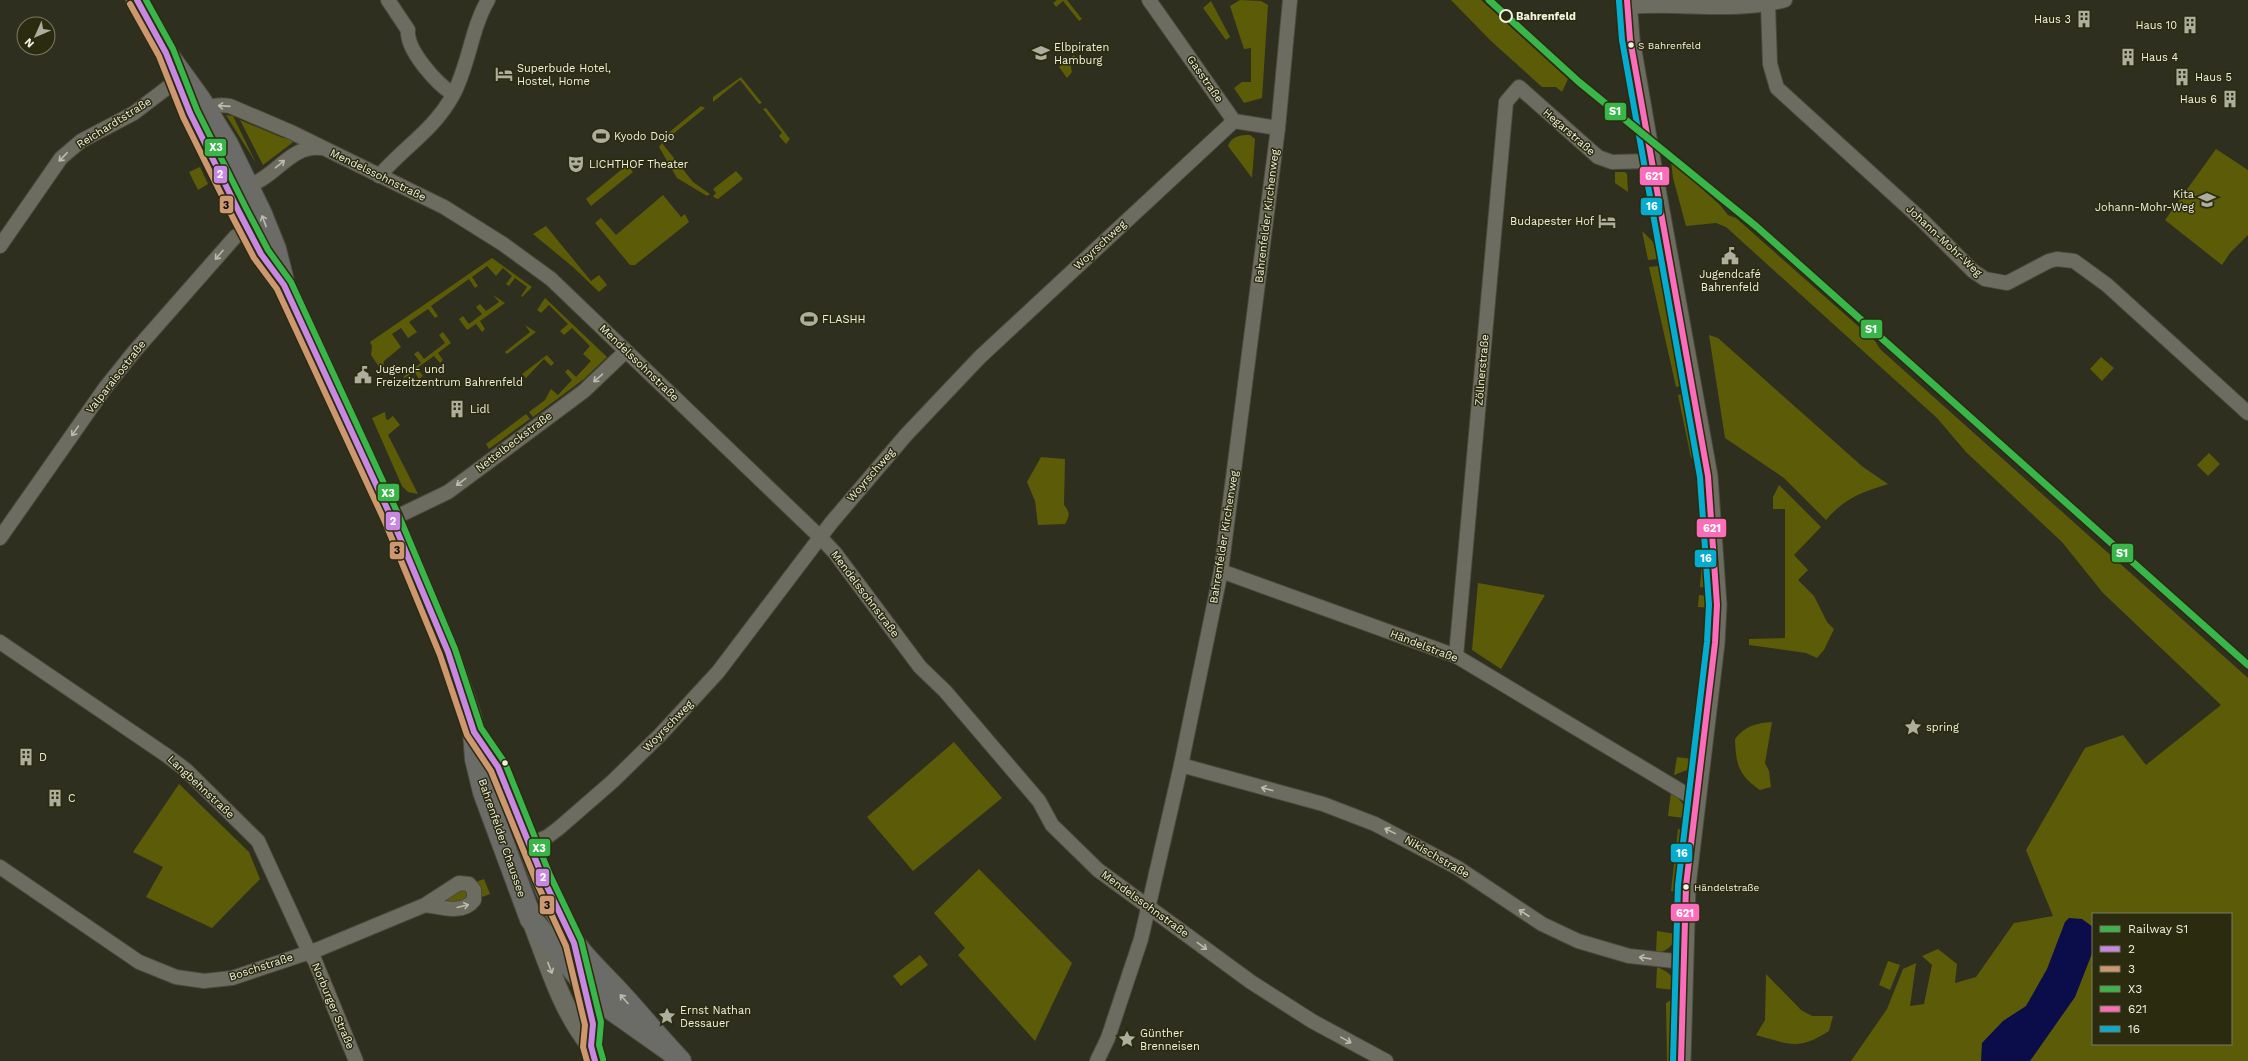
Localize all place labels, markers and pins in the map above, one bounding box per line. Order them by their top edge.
marker: Bahrenfeld [1499,9,1513,23]
building icon: Haus 3 [2074,9,2094,29]
place label: Bahrenfeld [1516,10,1576,23]
place label: Haus 3 [2034,13,2071,26]
building icon: Haus 10 [2180,15,2200,35]
place label: Haus 10 [2136,19,2177,32]
marker: S Bahrenfeld [1626,40,1636,50]
place label: S Bahrenfeld [1638,40,1701,51]
place label: Elbpiraten Hamburg [1054,41,1109,67]
school or university icon: Elbpiraten Hamburg [1031,43,1051,63]
building icon: Haus 4 [2118,47,2138,67]
place label: Haus 4 [2141,51,2179,64]
place label: Superbude Hotel, Hostel, Home [517,62,611,88]
hotel icon: Superbude Hotel, Hostel, Home [494,64,514,84]
building icon: Haus 5 [2172,67,2192,87]
place label: Haus 5 [2195,71,2232,84]
building icon: Haus 6 [2220,89,2240,109]
place label: Haus 6 [2180,93,2217,106]
sports icon: Kyodo Dojo [591,126,611,146]
place label: Kyodo Dojo [614,130,674,143]
theatre icon: LICHTHOF Theater [566,154,586,174]
place label: LICHTHOF Theater [589,158,689,171]
place label: Kita Johann-Mohr-Weg [2095,188,2194,214]
school or university icon: Kita Johann-Mohr-Weg [2197,190,2217,210]
hotel icon: Budapester Hof [1597,211,1617,231]
place label: Budapester Hof [1510,215,1595,228]
public building icon: Jugendcafé Bahrenfeld [1720,246,1740,266]
place label: Jugendcafé Bahrenfeld [1699,268,1761,294]
sports icon: FLASHH [799,309,819,329]
place label: FLASHH [822,313,866,326]
place label: Jugend- und Freizeitzentrum Bahrenfeld [376,363,523,389]
public building icon: Jugend- und Freizeitzentrum Bahrenfeld [353,365,373,385]
building icon: Lidl [447,399,467,419]
place label: Lidl [470,403,490,416]
place icon: spring [1903,717,1923,737]
place label: spring [1926,721,1959,734]
building icon: D [16,747,36,767]
place label: D [39,751,47,764]
unlabelled marker [500,758,510,768]
building icon: C [45,788,65,808]
place label: C [68,792,76,805]
marker: Händelstraße [1681,882,1691,892]
place label: Händelstraße [1694,882,1759,893]
place label: Ernst Nathan Dessauer [680,1004,751,1030]
place icon: Ernst Nathan Dessauer [657,1006,677,1026]
place label: Günther Brenneisen [1140,1027,1200,1053]
place icon: Günther Brenneisen [1117,1029,1137,1049]

